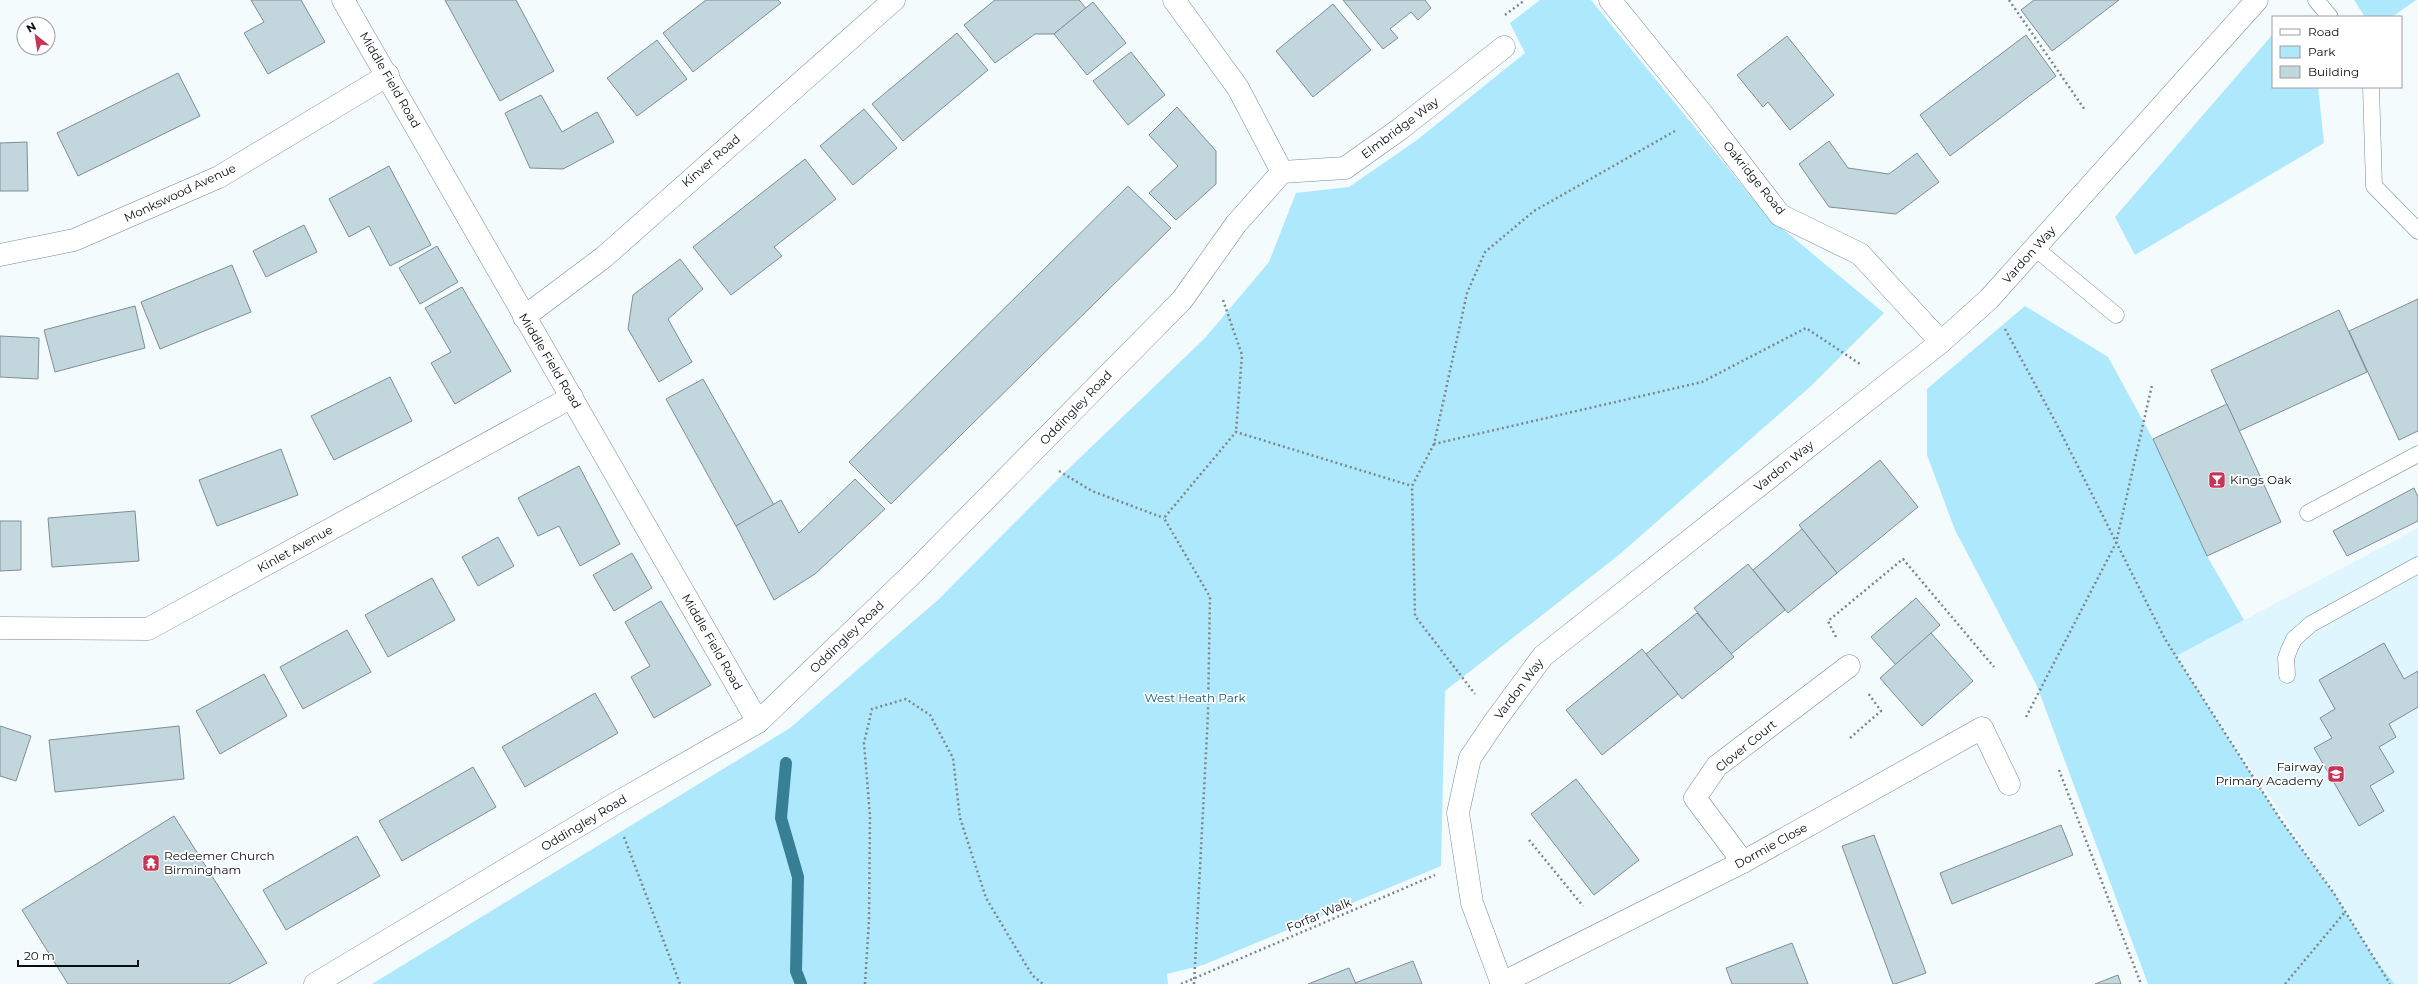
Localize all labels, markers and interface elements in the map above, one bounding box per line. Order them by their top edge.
north arrow [16,16,56,56]
legend [2272,16,2402,88]
text: N [24,19,38,36]
text: Road [2308,24,2339,39]
street label: Middle Field Road [357,29,424,131]
text: Park [2308,44,2336,59]
text: Building [2308,64,2359,79]
street label: Elmbridge Way [1358,93,1442,162]
street label: Kinver Road [678,131,743,190]
street label: Oakridge Road [1720,138,1789,217]
street label: Monkswood Avenue [121,160,238,225]
street label: Vardon Way [1999,222,2059,287]
street label: Middle Field Road [516,310,585,411]
street label: Oddingley Road [1036,367,1115,448]
street label: Vardon Way [1751,437,1817,494]
bar icon: Kings Oak [2207,470,2227,490]
place label: Kings Oak [2230,472,2292,487]
street label: Kinlet Avenue [255,522,335,575]
street label: Middle Field Road [679,591,746,693]
street label: Oddingley Road [806,597,887,676]
street label: Vardon Way [1491,655,1547,722]
park label: West Heath Park [1144,690,1246,705]
street label: Clover Court [1712,716,1779,775]
place label: Fairway Primary Academy [2216,759,2323,788]
school or university icon: Fairway Primary Academy [2326,764,2346,784]
street label: Oddingley Road [538,791,629,854]
street label: Dormie Close [1732,819,1810,872]
place label: Redeemer Church Birmingham [164,848,275,877]
temple icon: Redeemer Church Birmingham [141,853,161,873]
street label: Forfar Walk [1284,894,1354,935]
scale bar [18,942,138,968]
text: 20 m [24,948,55,963]

